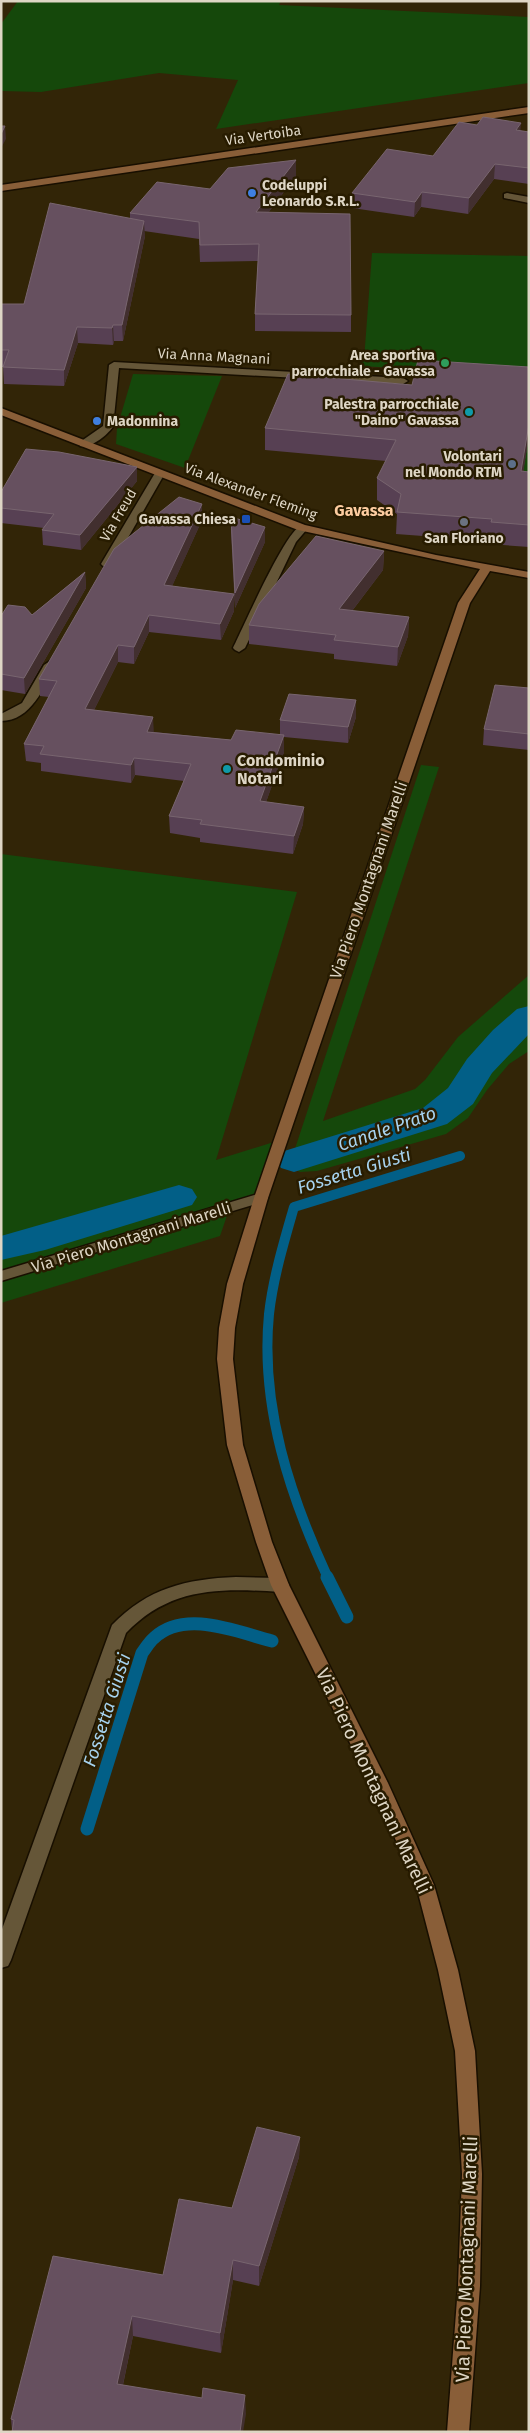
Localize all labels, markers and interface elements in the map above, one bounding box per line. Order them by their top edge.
street label: Via Vertoiba [224,122,302,149]
place label: Codeluppi Leonardo S.R.L. [262,177,359,210]
marker: Codeluppi Leonardo S.R.L. [246,187,258,199]
street label: Via Anna Magnani [157,345,271,368]
place label: Area sportiva parrocchiale - Gavassa [291,347,435,380]
marker: Area sportiva parrocchiale - Gavassa [439,357,451,369]
place label: Palestra parrocchiale "Daino" Gavassa [324,396,459,429]
marker: Palestra parrocchiale "Daino" Gavassa [463,406,475,418]
place label: Madonnina [107,413,178,430]
marker: Madonnina [91,415,103,427]
place label: Volontari nel Mondo RTM [405,448,502,481]
marker: Volontari nel Mondo RTM [506,458,518,470]
street label: Via Alexander Fleming [182,460,320,524]
street label: Via Freud [96,486,140,545]
district label: Gavassa [334,501,394,520]
place label: Gavassa Chiesa [139,511,236,528]
marker: Gavassa Chiesa [240,513,252,525]
marker: San Floriano [458,516,470,528]
place label: San Floriano [424,530,504,547]
place label: Condominio Notari [237,751,325,788]
marker: Condominio Notari [221,763,233,775]
street label: Via Piero Montagnani Marelli [326,779,411,981]
water label: Canale Prato [335,1102,439,1156]
water label: Fossetta Giusti [294,1143,414,1199]
street label: Via Piero Montagnani Marelli [29,1198,233,1277]
water label: Fossetta Giusti [78,1651,136,1769]
street label: Via Piero Montagnani Marelli [311,1665,436,1898]
street label: Via Piero Montagnani Marelli [451,2135,482,2383]

